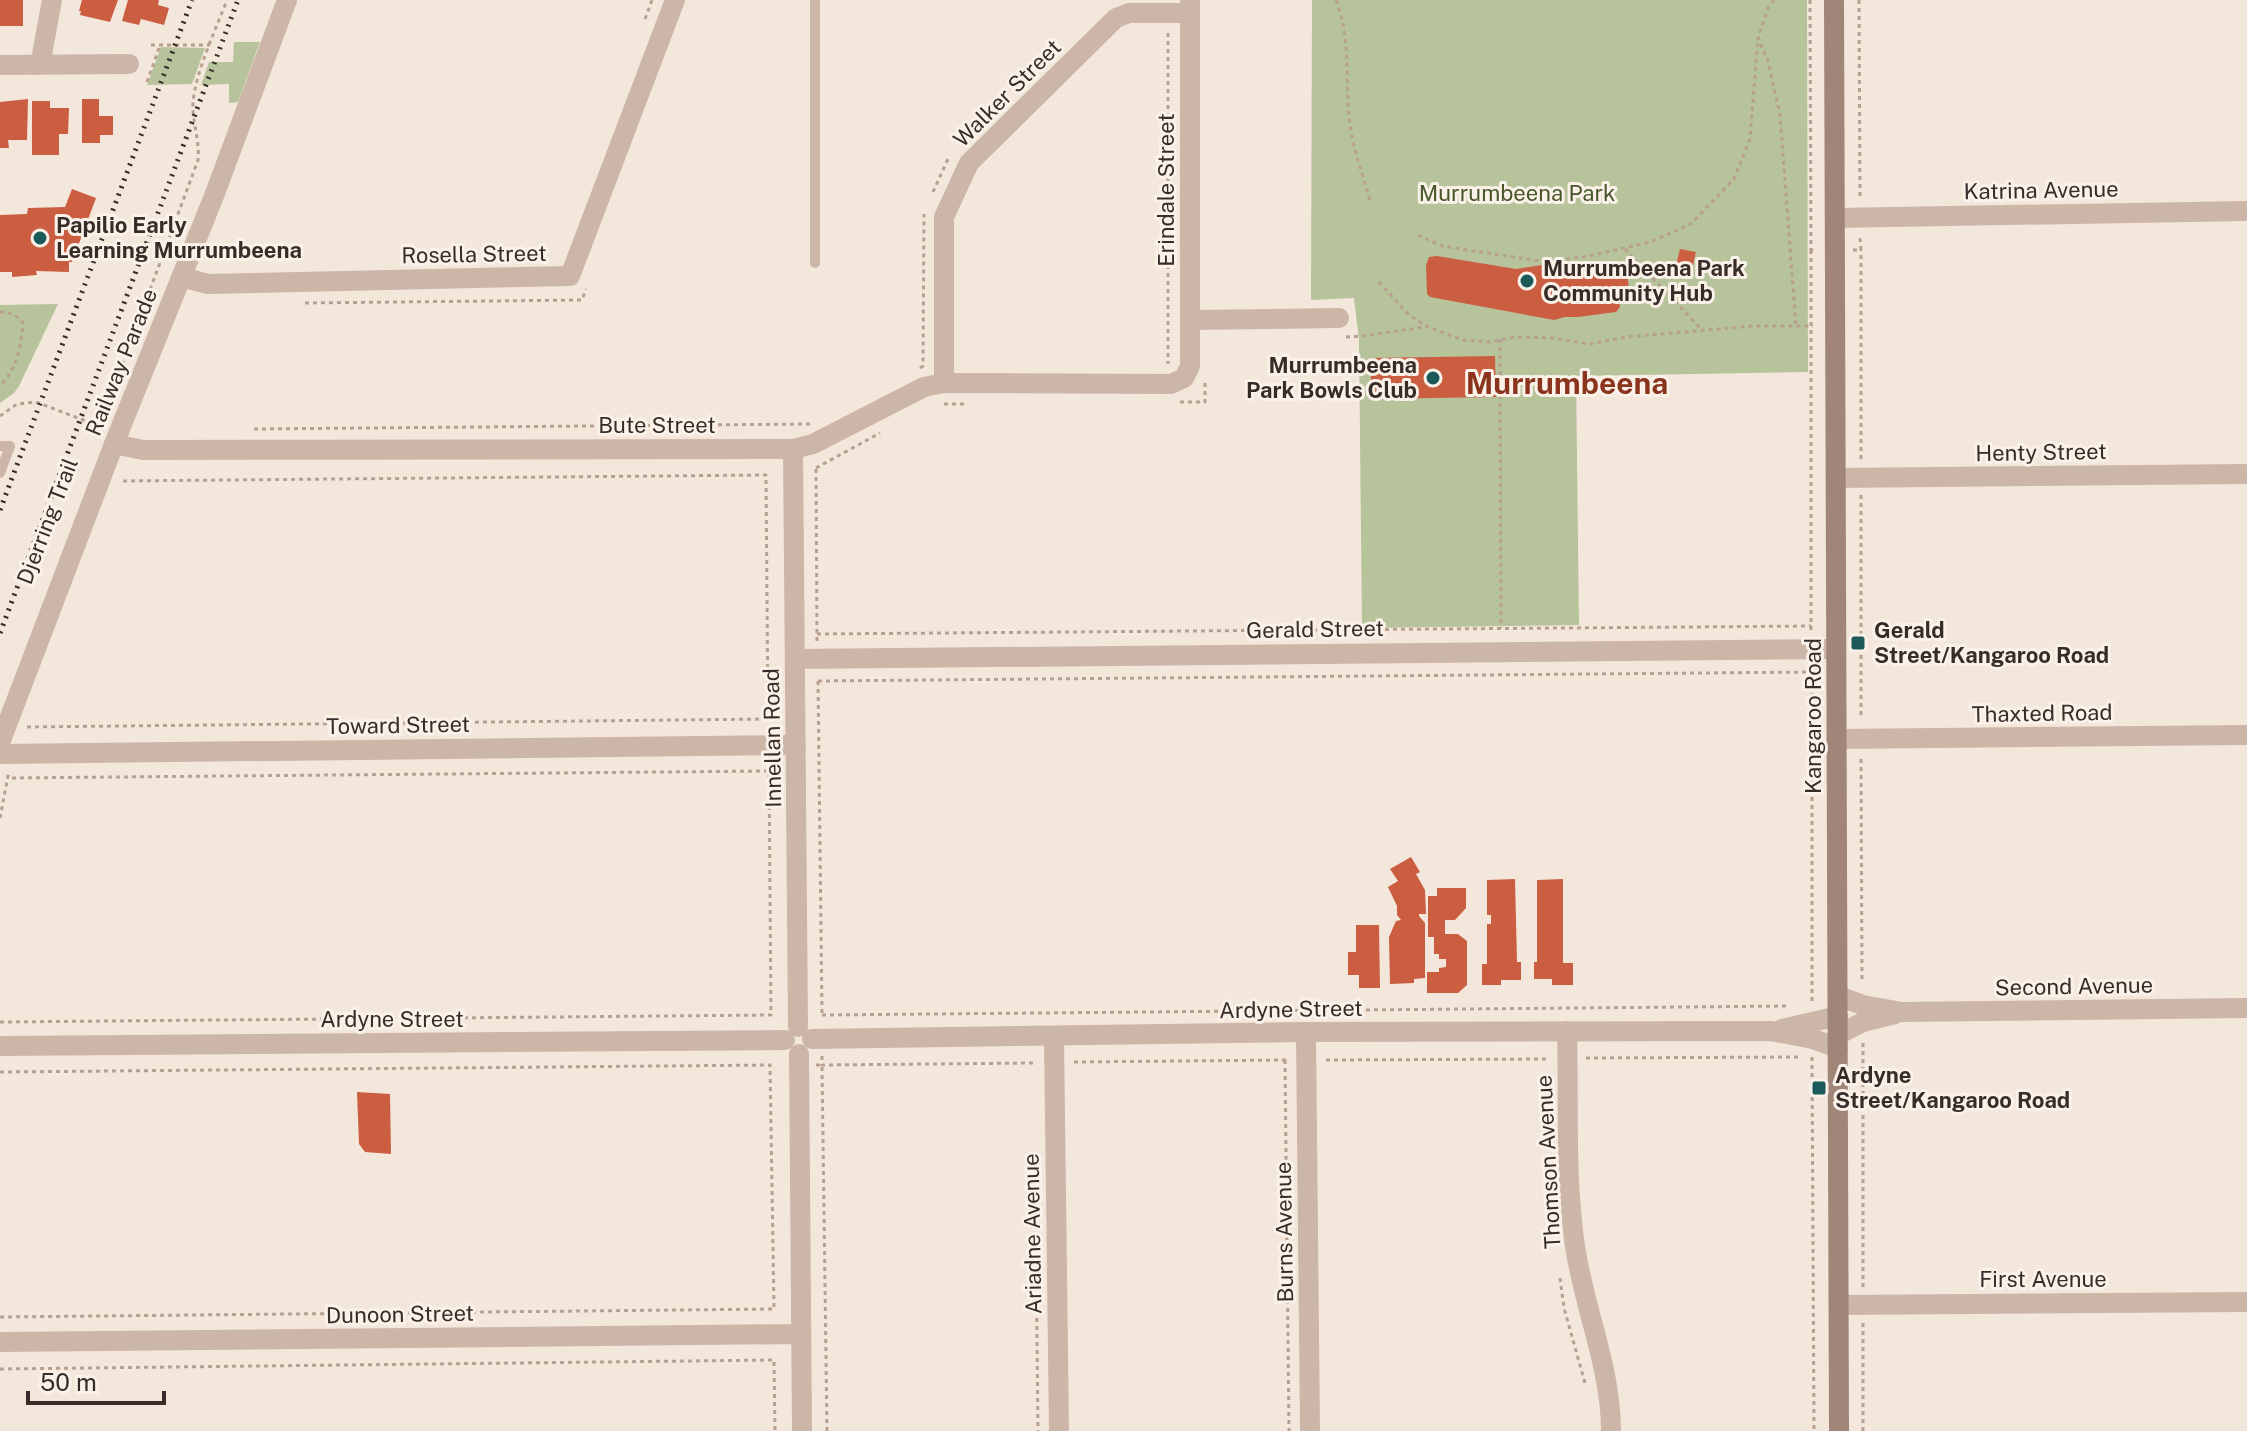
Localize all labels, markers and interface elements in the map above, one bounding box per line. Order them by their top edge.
street label: Walker Street [948,34,1066,152]
street label: Erindale Street [1153,113,1179,267]
street label: Katrina Avenue [1963,176,2119,204]
park label: Murrumbeena Park [1419,180,1615,206]
place label: Papilio Early Learning Murrumbeena [56,212,302,263]
marker: Papilio Early Learning Murrumbeena [31,229,49,247]
street label: Rosella Street [401,240,547,268]
place label: Murrumbeena Park Community Hub [1543,255,1745,306]
marker: Murrumbeena Park Community Hub [1518,272,1536,290]
street label: Railway Parade [80,285,162,439]
place label: Murrumbeena Park Bowls Club [1246,352,1417,403]
district label: Murrumbeena [1466,365,1668,401]
marker: Murrumbeena Park Bowls Club [1424,369,1442,387]
street label: Bute Street [598,412,716,438]
street label: Henty Street [1975,438,2107,466]
street label: Djerring Trail [11,454,83,588]
street label: Gerald Street [1246,615,1384,643]
place label: Gerald Street/Kangaroo Road [1874,617,2109,668]
marker: Gerald Street/Kangaroo Road [1849,634,1867,652]
street label: Kangaroo Road [1800,638,1826,794]
street label: Innellan Road [758,668,786,808]
street label: Thaxted Road [1971,699,2113,727]
street label: Toward Street [326,711,470,739]
street label: Second Avenue [1995,972,2153,1000]
street label: Ardyne Street [1219,995,1363,1023]
street label: Ardyne Street [320,1006,464,1032]
place label: Ardyne Street/Kangaroo Road [1835,1062,2070,1113]
street label: Thomson Avenue [1530,1074,1566,1250]
marker: Ardyne Street/Kangaroo Road [1810,1079,1828,1097]
street label: Ariadne Avenue [1018,1153,1046,1315]
street label: Burns Avenue [1270,1161,1298,1303]
street label: First Avenue [1979,1266,2107,1292]
street label: Dunoon Street [326,1300,474,1328]
scale bar [28,1355,164,1405]
text: 50 m [40,1368,97,1396]

